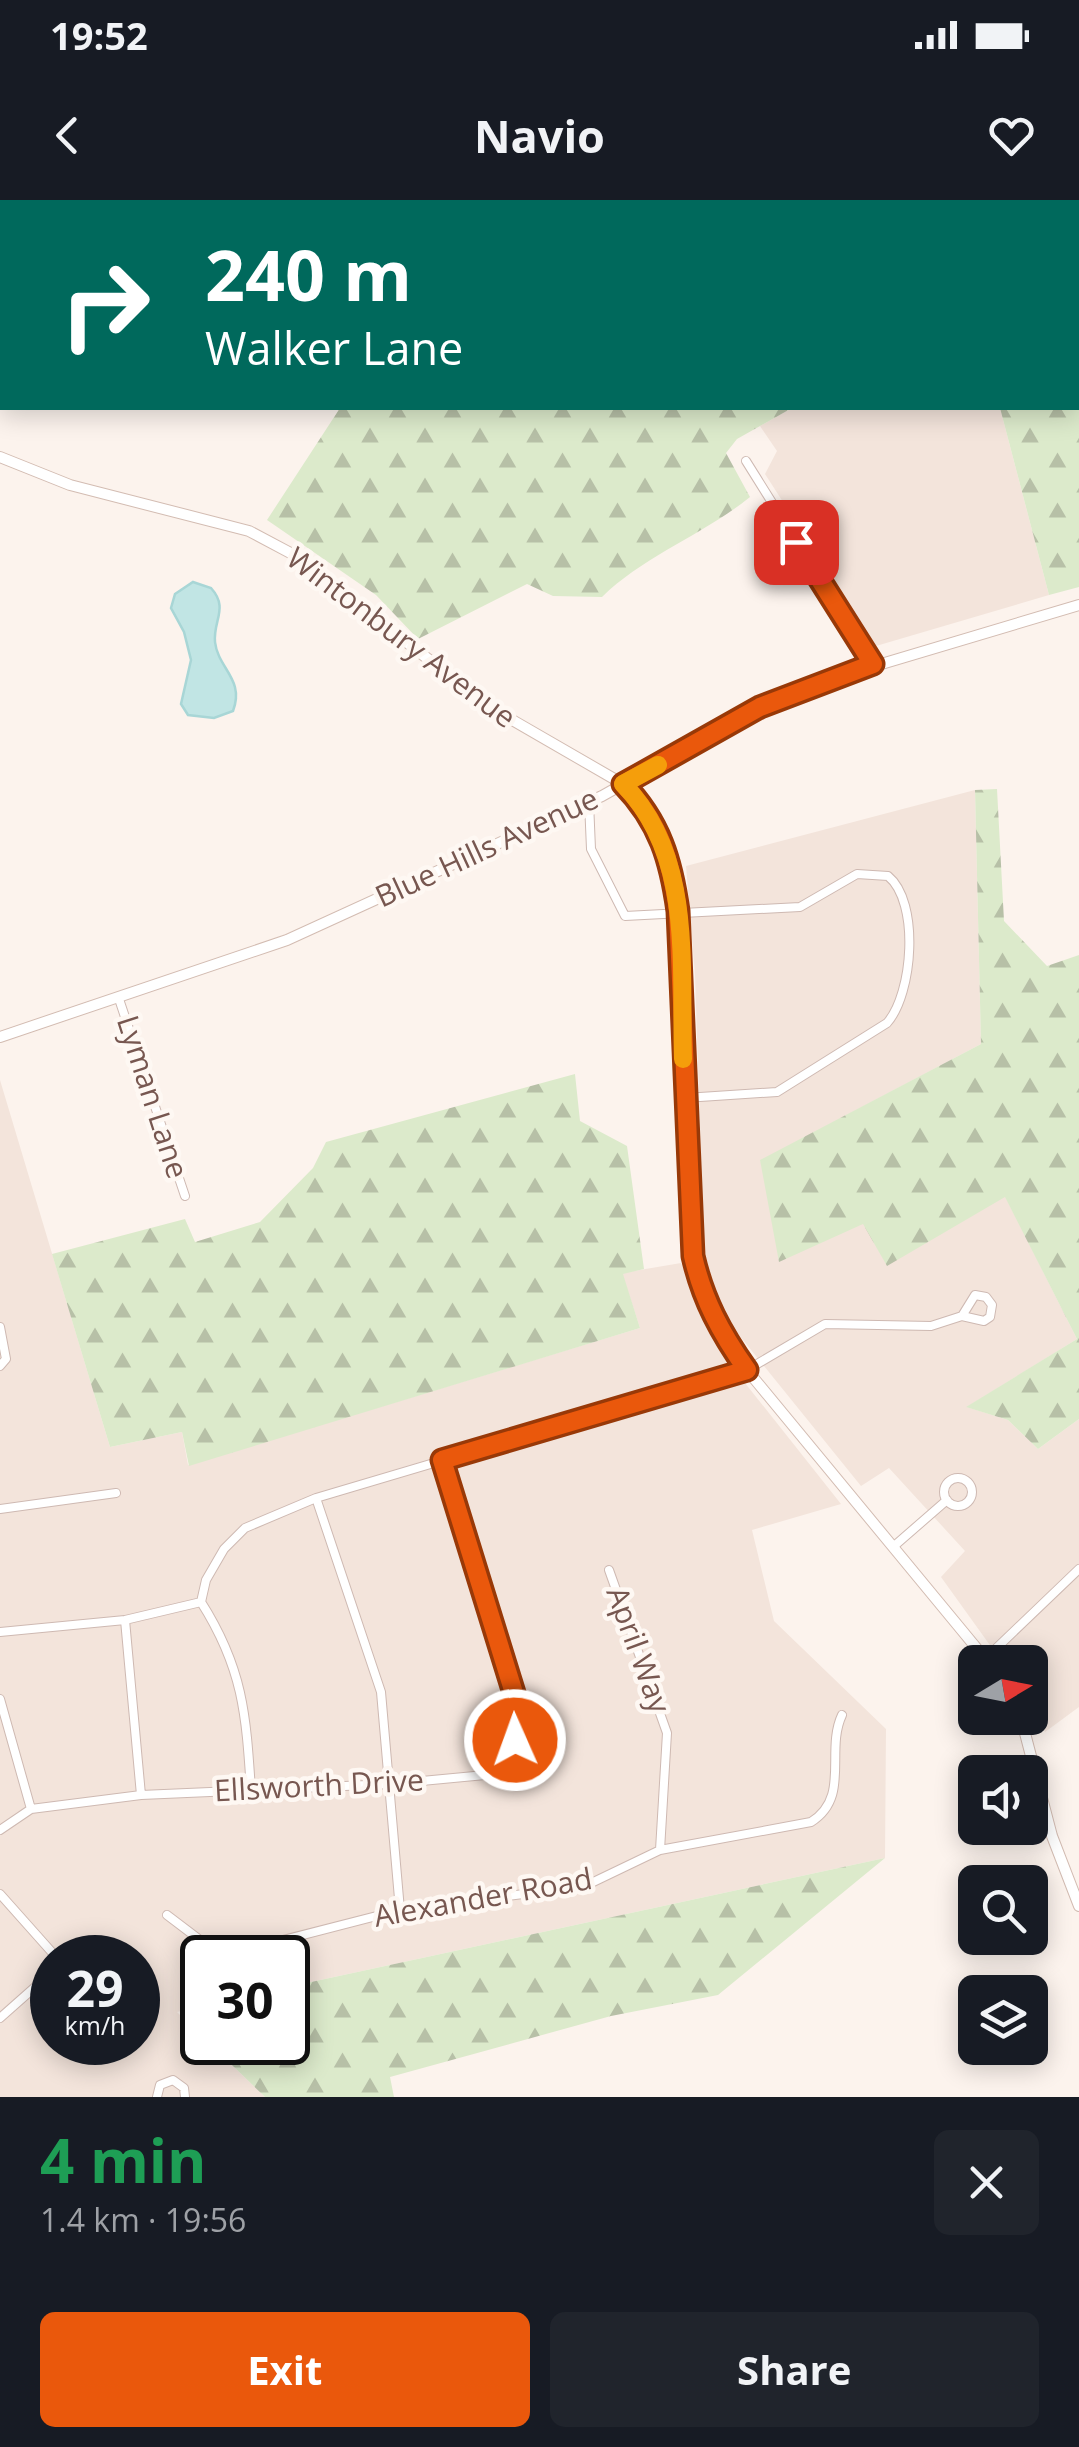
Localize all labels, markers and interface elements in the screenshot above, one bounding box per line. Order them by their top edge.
text: 19:52 [50,9,148,61]
text: Navio [474,105,605,166]
icon: back [40,108,95,163]
icon: heart [984,108,1039,163]
text: 240 m [205,226,412,322]
icon: right [40,240,170,370]
text: Walker Lane [205,317,463,378]
pin [754,500,839,585]
icon: arrive [769,515,824,570]
street label: Wintonbury Avenue [279,537,525,737]
street label: Blue Hills Avenue [368,777,604,916]
street label: Lyman Lane [108,1010,199,1183]
street label: April Way [598,1580,682,1719]
north arrow [958,1645,1048,1735]
map controls [958,1645,1048,2065]
position arrow [463,1688,567,1792]
button: sound [958,1755,1048,1845]
street label: Ellsworth Drive [213,1759,425,1810]
street label: Alexander Road [370,1857,595,1936]
button: search [958,1865,1048,1955]
speed limit sign: 30 [180,1935,310,2065]
text: 29 [66,1954,124,2022]
button: layers [958,1975,1048,2065]
text: km/h [65,2008,125,2042]
text: 4 min [40,2119,207,2201]
button: close [934,2130,1039,2235]
text: 1.4 km · 19:56 [40,2198,246,2241]
button: Exit [40,2312,530,2427]
button: Share [550,2312,1039,2427]

